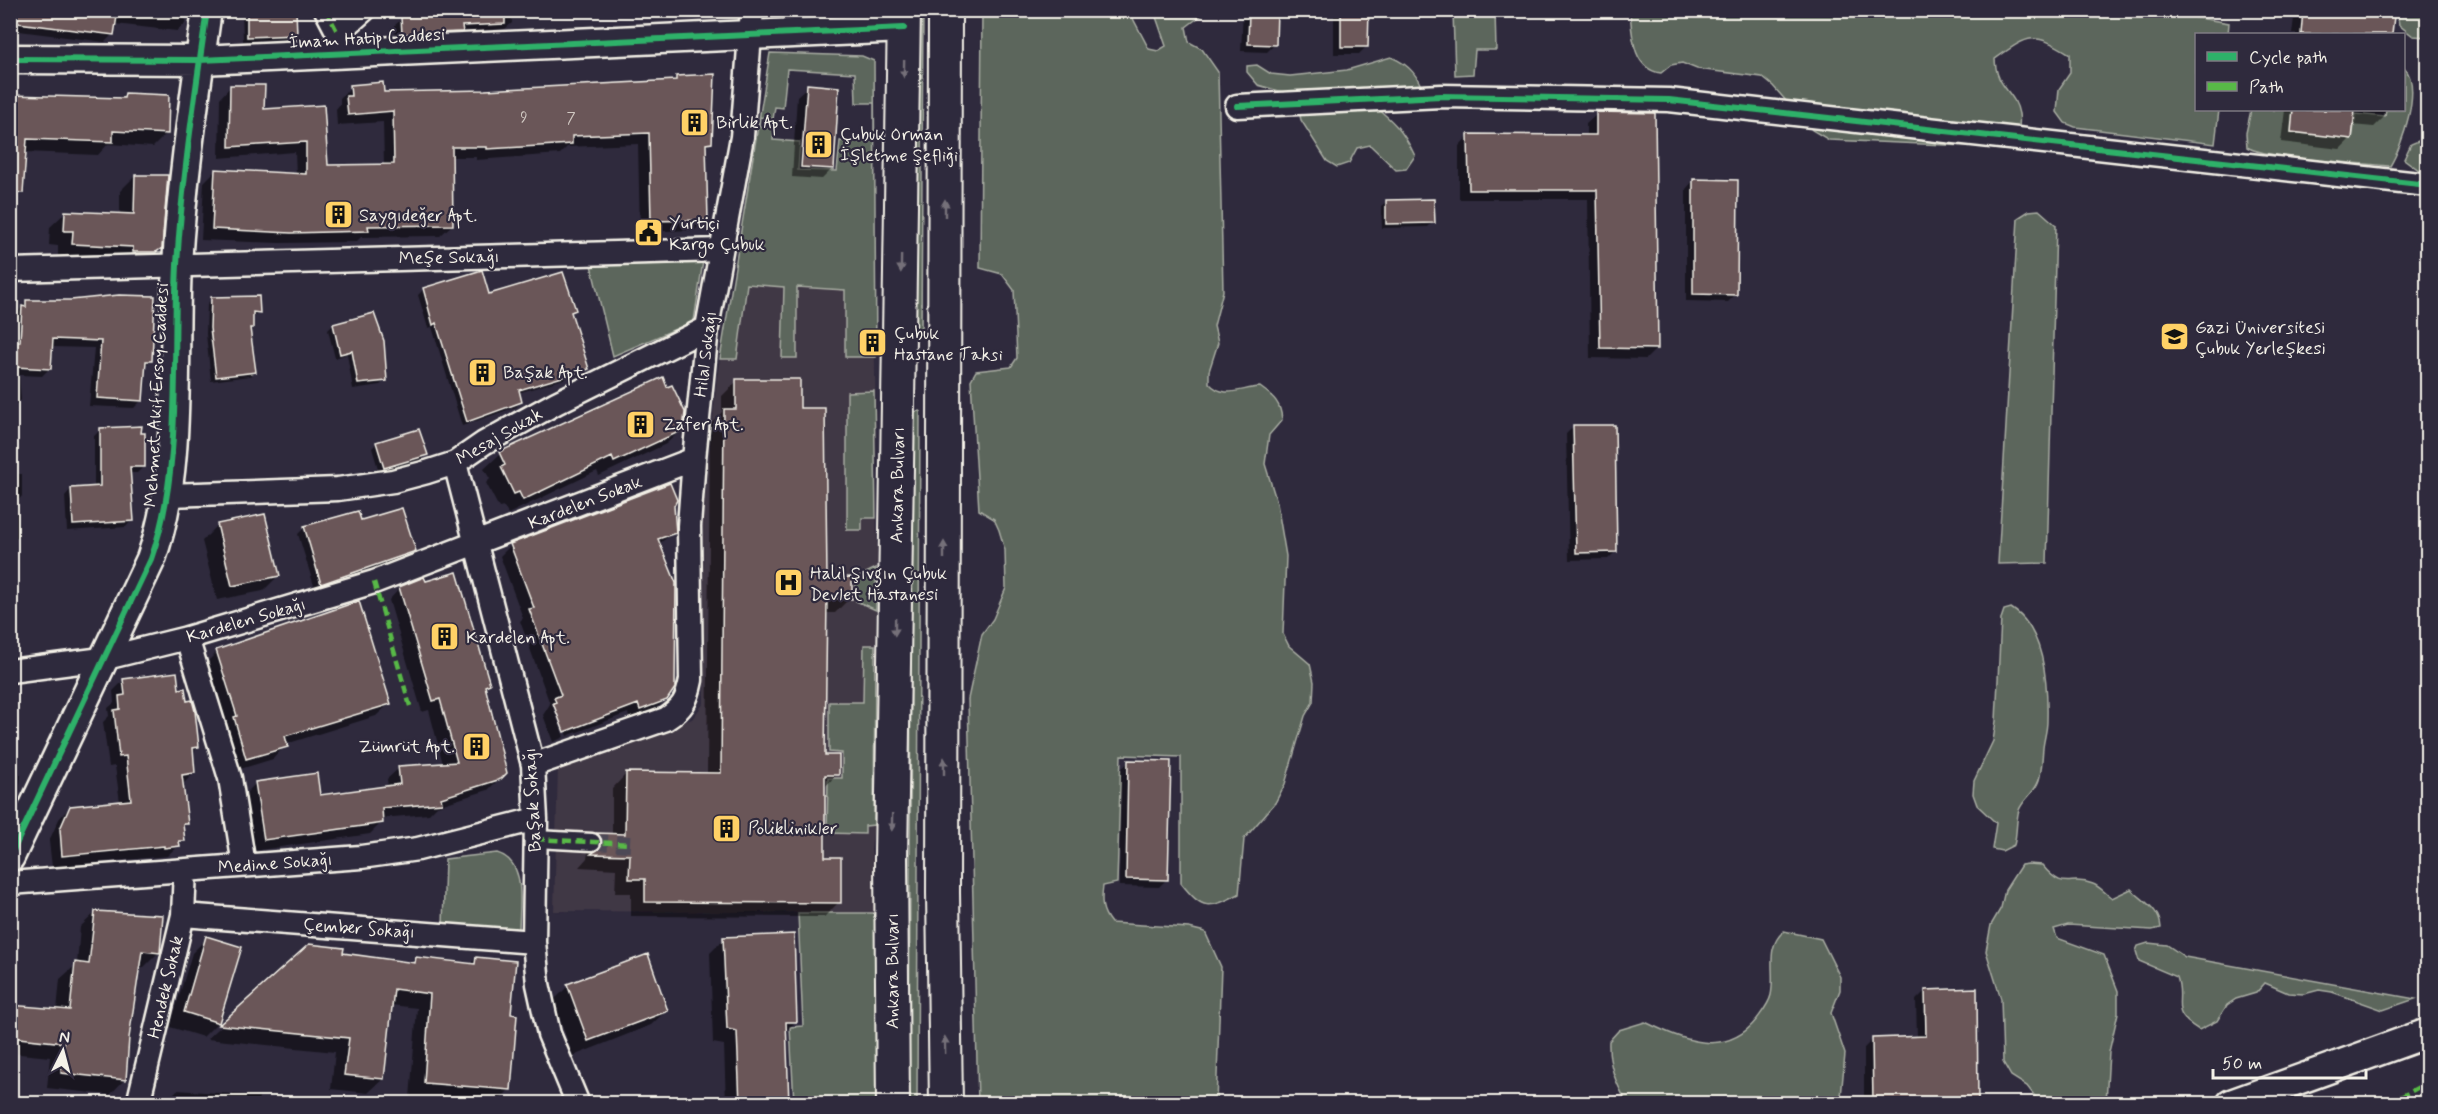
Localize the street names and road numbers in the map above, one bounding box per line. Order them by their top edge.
street label: İmam Hatip Caddesi [288,23,446,55]
street label: Meşe Sokağı [398,245,500,271]
street label: Mehmet Akif Ersoy Caddesi [139,282,175,508]
street label: Hilal Sokağı [689,310,723,399]
street label: Mesaj Sokak [452,402,547,471]
street label: Ankara Bulvarı [885,427,911,543]
street label: Kardelen Sokak [525,470,646,536]
street label: Kardelen Sokağı [184,592,309,649]
street label: Başak Sokağı [518,747,548,853]
street label: Medine Sokağı [217,848,333,880]
street label: Çember Sokağı [302,913,416,945]
street label: Ankara Bulvarı [881,913,905,1029]
street label: Hendek Sokak [142,933,190,1041]

